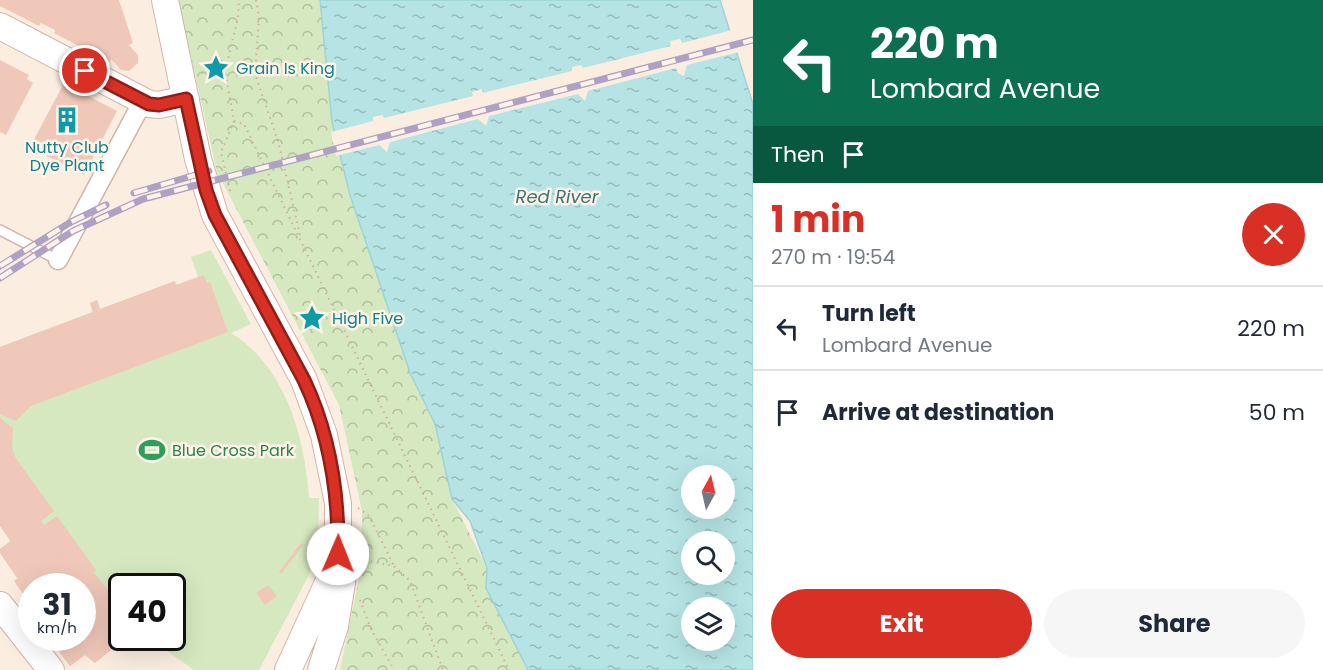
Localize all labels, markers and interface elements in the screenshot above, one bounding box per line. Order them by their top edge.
text: 220 m [870,14,999,73]
icon: left [771,24,849,102]
pin [59,45,110,96]
place icon: Grain Is King [201,53,231,83]
icon: arrive [68,54,101,87]
place label: Grain Is King [236,57,335,80]
text: Lombard Avenue [870,70,1100,107]
building icon: Nutty Club Dye Plant [52,105,82,135]
place label: Nutty Club Dye Plant [25,136,109,177]
icon: arrive [837,138,870,171]
text: Then [771,139,825,170]
water label: Red River [516,184,600,209]
text: 1 min [771,194,865,245]
button: close [1242,203,1305,266]
text: 270 m · 19:54 [771,243,895,271]
text: Turn left [822,298,916,329]
place icon: High Five [297,303,327,333]
place label: High Five [332,307,403,330]
icon: left [771,312,804,345]
text: 220 m [1237,313,1305,344]
text: Lombard Avenue [822,331,993,359]
icon: arrive [771,396,804,429]
text: Arrive at destination [822,397,1054,428]
text: 50 m [1249,397,1305,428]
sports icon: Blue Cross Park [137,435,167,465]
place label: Blue Cross Park [172,439,295,462]
north arrow [681,465,735,519]
map controls [681,465,735,651]
position arrow [306,522,370,586]
button: search [681,531,735,585]
speed limit sign: 40 [108,573,186,651]
text: 31 [42,583,72,626]
button: Exit [771,589,1032,658]
button: Share [1044,589,1305,658]
button: layers [681,597,735,651]
text: km/h [37,617,77,638]

